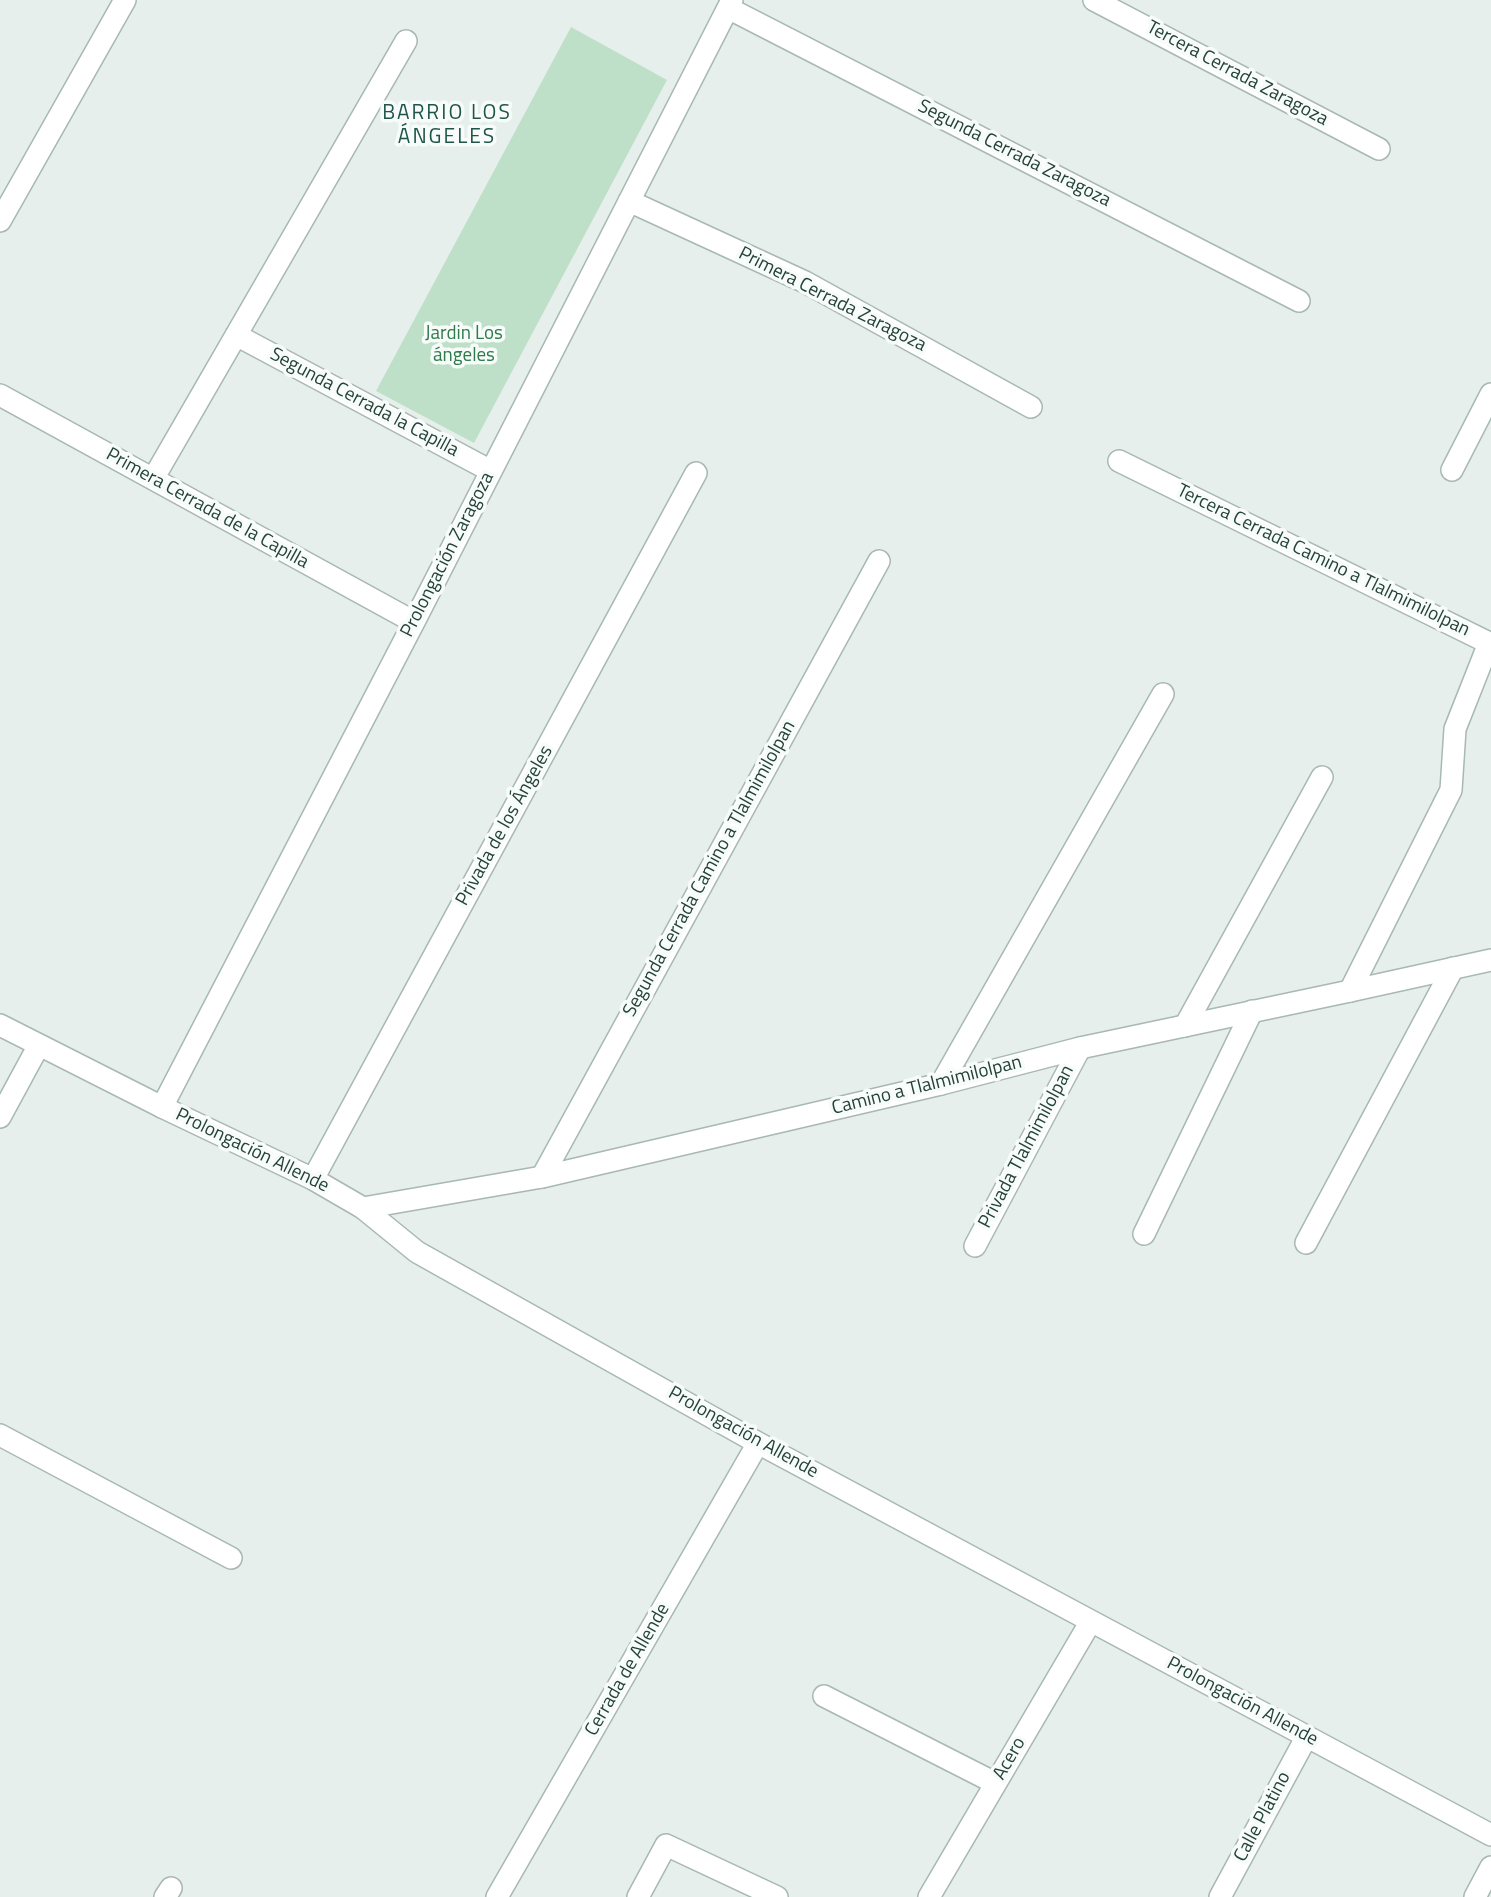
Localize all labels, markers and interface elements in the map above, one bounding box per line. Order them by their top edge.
street label: Tercera Cerrada Zaragoza [1142,16,1332,132]
street label: Segunda Cerrada Zaragoza [914,95,1114,213]
district label: BARRIO LOS ÁNGELES [383,101,511,151]
street label: Primera Cerrada Zaragoza [734,243,930,357]
park label: Jardin Los ángeles [425,323,503,367]
street label: Segunda Cerrada la Capilla [266,344,462,462]
street label: Primera Cerrada de la Capilla [102,444,312,574]
street label: Prolongación Zaragoza [396,469,500,641]
street label: Tercera Cerrada Camino a Tlalmimilolpan [1173,480,1473,642]
street label: Segunda Cerrada Camino a Tlalmimilolpan [619,717,801,1021]
street label: Privada de los Ángeles [452,742,558,910]
street label: Camino a Tlalmimilolpan [830,1051,1024,1121]
street label: Privada Tlalmimilolpan [974,1062,1080,1232]
street label: Prolongación Allende [172,1104,332,1198]
street label: Prolongación Allende [664,1382,822,1484]
street label: Cerrada de Allende [581,1600,675,1740]
street label: Prolongación Allende [1162,1652,1322,1752]
street label: Acero [989,1734,1031,1784]
street label: Calle Platino [1230,1768,1296,1866]

